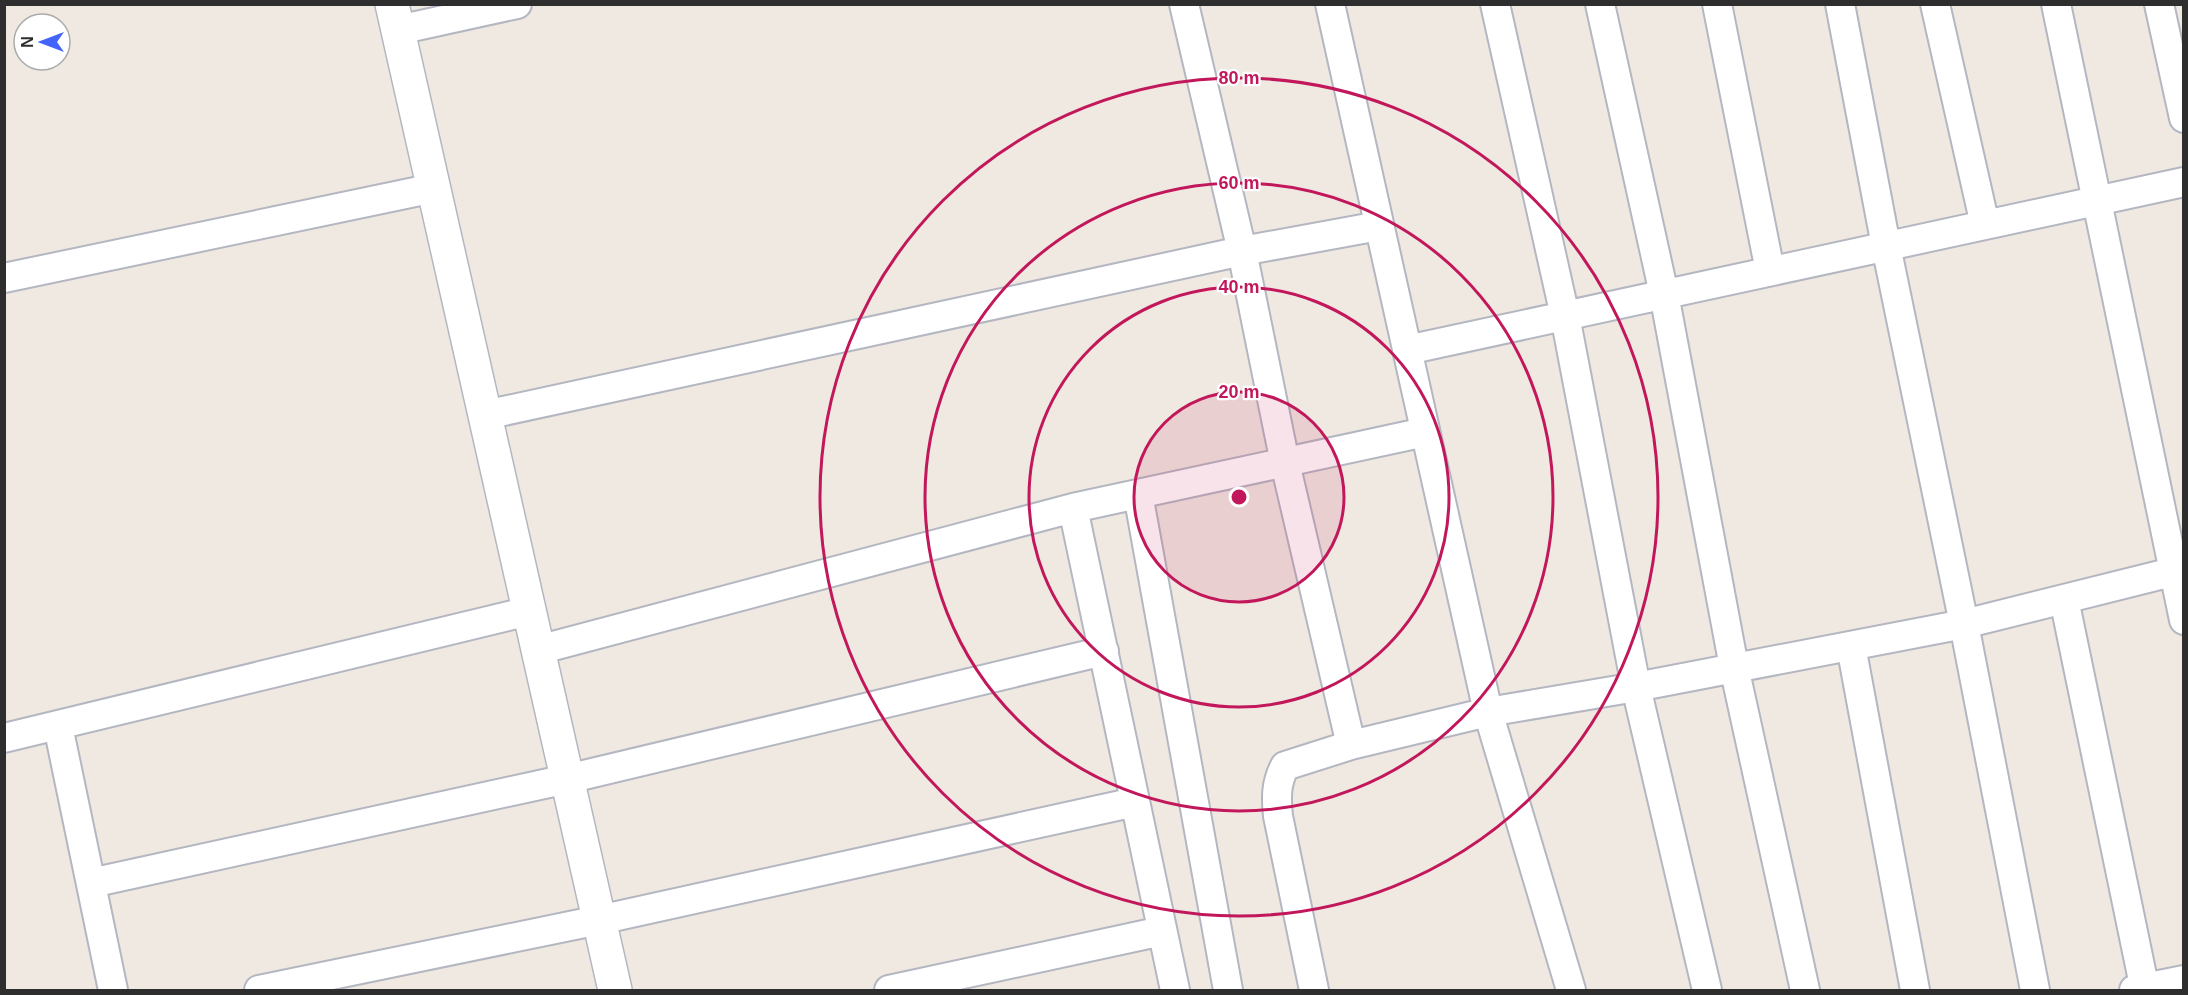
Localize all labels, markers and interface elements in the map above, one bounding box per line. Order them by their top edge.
north arrow [12,12,72,72]
text: N [19,36,36,48]
text: 80 m [1218,68,1260,88]
text: 60 m [1218,173,1260,193]
text: 40 m [1218,277,1260,297]
text: 20 m [1218,382,1260,402]
centre of rings [1229,487,1249,507]

